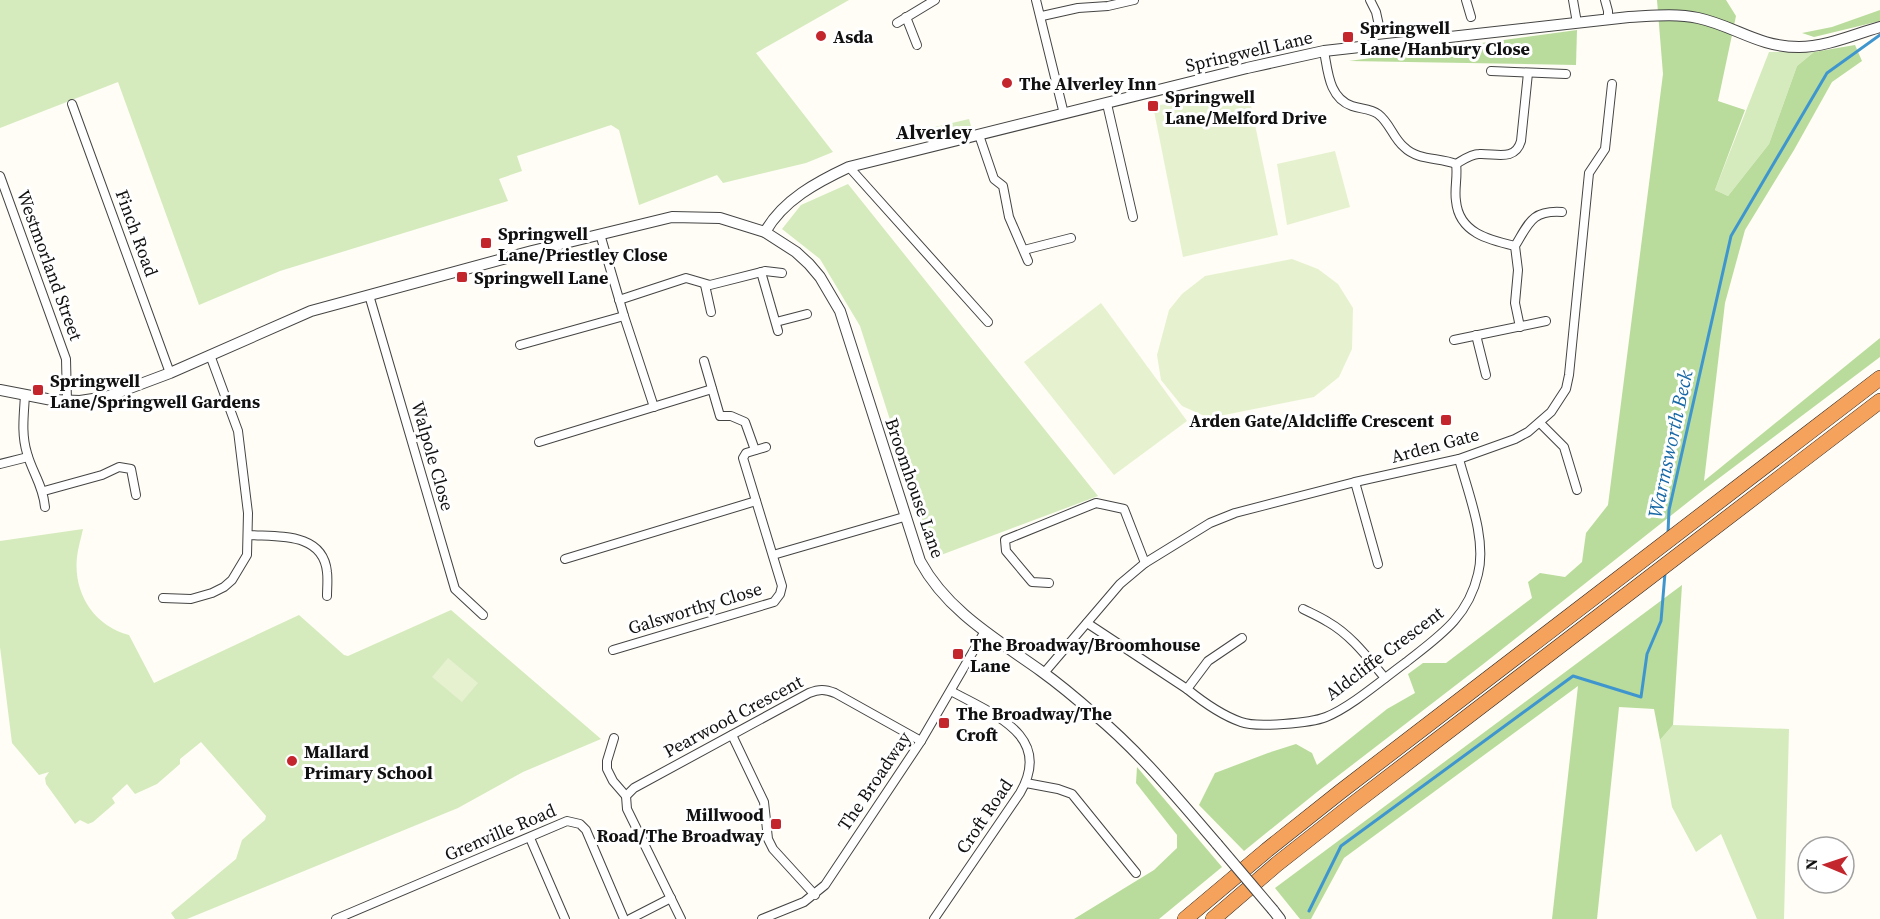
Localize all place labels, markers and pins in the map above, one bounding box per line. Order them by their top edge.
place label: Springwell Lane/Hanbury Close [1360,15,1530,61]
place label: Asda [833,24,874,49]
marker: Asda [814,29,828,43]
marker: Springwell Lane/Hanbury Close [1341,30,1355,44]
place label: The Alverley Inn [1019,71,1157,96]
marker: The Alverley Inn [1000,76,1014,90]
place label: Springwell Lane/Melford Drive [1165,84,1327,130]
marker: Springwell Lane/Melford Drive [1146,99,1160,113]
place label: Springwell Lane/Priestley Close [498,221,668,267]
marker: Springwell Lane/Priestley Close [479,236,493,250]
place label: Springwell Lane [474,265,608,290]
marker: Springwell Lane [455,270,469,284]
place label: Springwell Lane/Springwell Gardens [50,368,260,414]
marker: Springwell Lane/Springwell Gardens [31,383,45,397]
place label: Arden Gate/Aldcliffe Crescent [1189,408,1435,433]
marker: Arden Gate/Aldcliffe Crescent [1439,413,1453,427]
place label: The Broadway/Broomhouse Lane [970,632,1200,678]
marker: The Broadway/Broomhouse Lane [951,647,965,661]
place label: The Broadway/The Croft [956,701,1112,747]
marker: The Broadway/The Croft [937,716,951,730]
place label: Mallard Primary School [304,739,433,785]
marker: Mallard Primary School [285,754,299,768]
place label: Millwood Road/The Broadway [597,802,764,848]
marker: Millwood Road/The Broadway [769,817,783,831]

